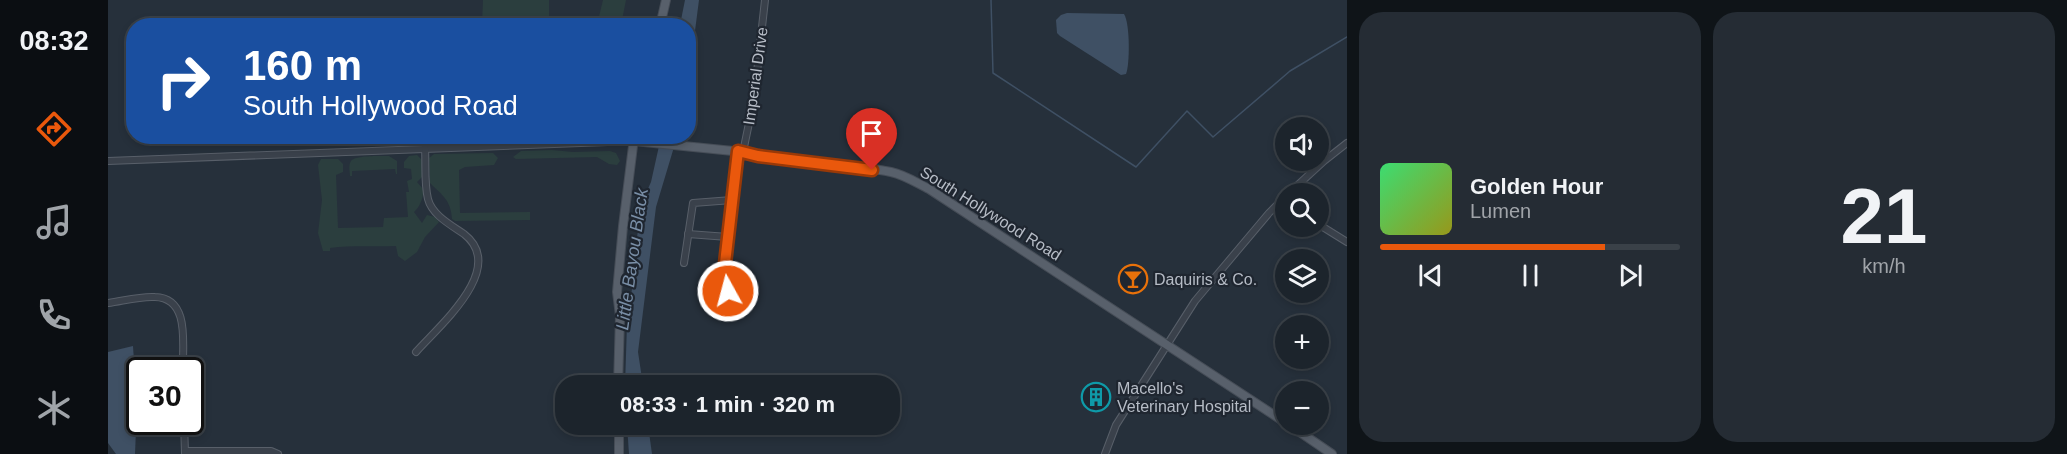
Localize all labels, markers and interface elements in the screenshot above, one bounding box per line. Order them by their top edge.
text: 08:32 [19,26,89,56]
street label: Imperial Drive [740,26,771,126]
icon: right [144,42,222,120]
text: 160 m [243,42,362,89]
text: South Hollywood Road [243,91,518,121]
icon: directions [33,108,75,150]
pin [846,108,897,170]
icon: arrive [855,117,888,150]
map controls [1275,117,1329,435]
button: sound [1275,117,1329,171]
street label: South Hollywood Road [917,163,1064,264]
text: 21 [1841,172,1927,260]
text: Golden Hour [1470,174,1603,199]
button: search [1275,183,1329,237]
water label: Little Bayou Black [612,186,652,331]
text: Lumen [1470,200,1531,222]
icon: music [33,201,75,243]
button: layers [1275,249,1329,303]
text: km/h [1862,255,1906,277]
position arrow [696,259,760,323]
icon: previous [1414,259,1447,292]
icon: pause [1514,259,1547,292]
icon: next [1614,259,1647,292]
bar icon: Daquiris & Co. [1117,263,1149,295]
place label: Daquiris & Co. [1154,271,1257,288]
icon: phone [33,294,75,336]
button: + [1275,315,1329,369]
speed limit sign: 30 [126,357,204,435]
place label: Macello's Veterinary Hospital [1117,380,1251,415]
building icon: Macello's Veterinary Hospital [1080,381,1112,413]
button: − [1275,381,1329,435]
icon: climate [33,387,75,429]
text: 08:33 · 1 min · 320 m [620,392,835,417]

